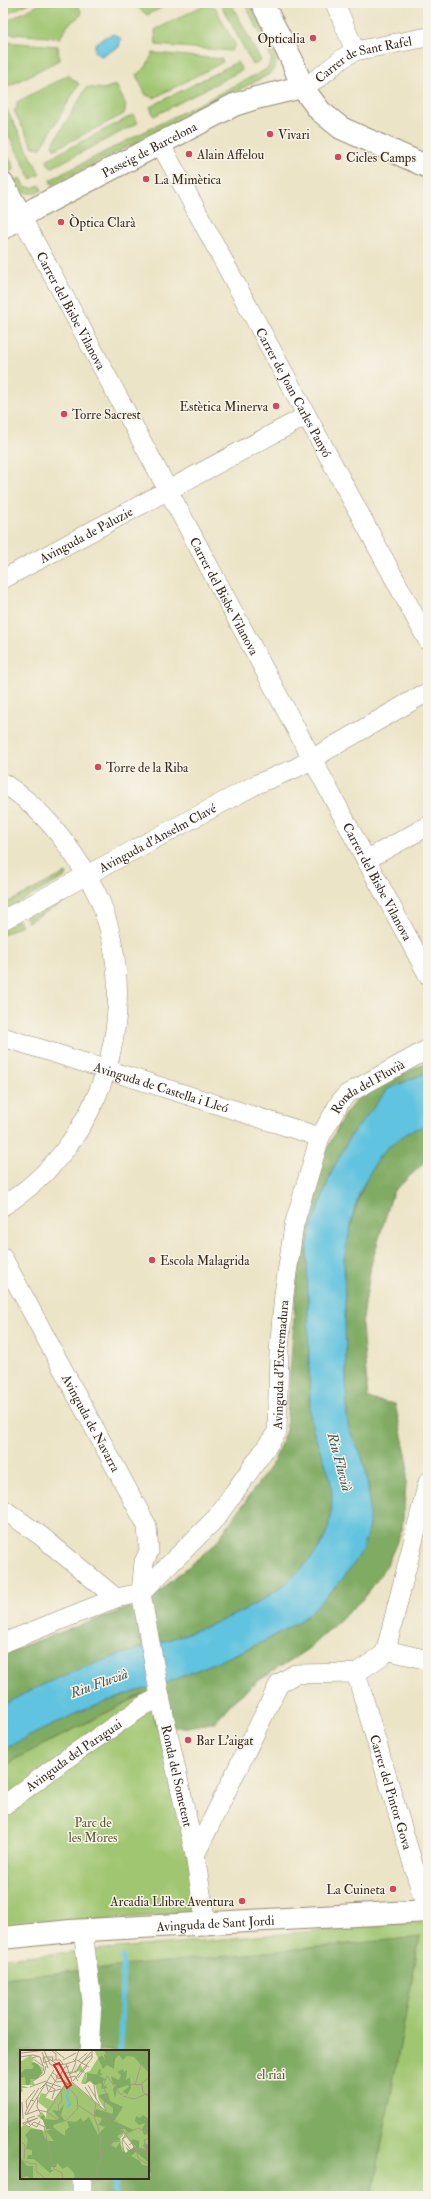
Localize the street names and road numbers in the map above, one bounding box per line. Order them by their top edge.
street label: Carrer de Sant Rafel [312,33,414,87]
street label: Passeig de Barcelona [99,118,200,181]
street label: Carrer del Bisbe Vilanova [33,249,109,373]
street label: Carrer de Joan Carles Panyó [252,325,335,460]
street label: Avinguda de Paluzie [36,503,136,567]
street label: Carrer del Bisbe Vilanova [186,535,262,659]
street label: Avinguda d'Anselm Clavé [95,800,220,877]
street label: Carrer del Bisbe Vilanova [339,820,415,944]
street label: Ronda del Fluvià [328,1056,408,1117]
street label: Avinguda de Castella i Lleó [91,1059,230,1117]
street label: Avinguda d'Extremadura [270,1299,293,1431]
street label: Avinguda de Navarra [57,1371,124,1475]
street label: Avinguda del Paraguai [22,1716,126,1796]
street label: Ronda del Sometent [157,1723,196,1829]
street label: Carrer del Pintor Gova [366,1733,415,1852]
street label: Avinguda de Sant Jordi [155,1913,275,1935]

